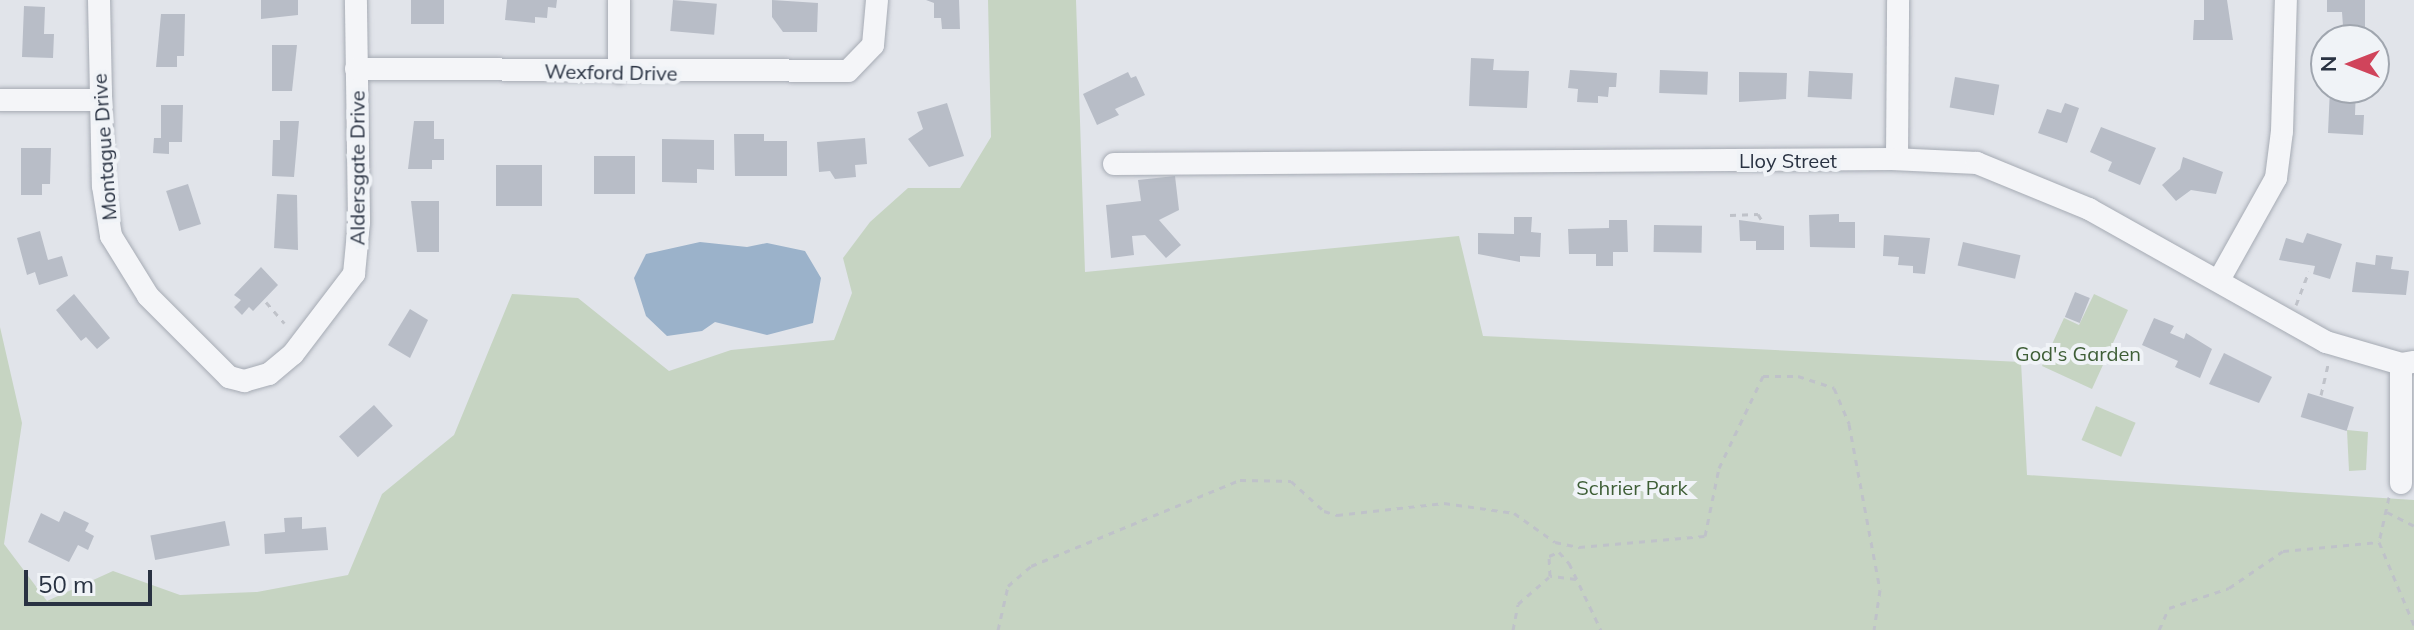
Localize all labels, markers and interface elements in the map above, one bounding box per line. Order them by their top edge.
north arrow [2310,24,2390,104]
text: N [2314,56,2342,72]
street label: Wexford Drive [544,59,678,85]
street label: Montague Drive [87,73,121,221]
street label: Aldersgate Drive [345,91,369,245]
street label: Lloy Street [1739,148,1837,172]
park label: God's Garden [2015,341,2141,365]
park label: Schrier Park [1576,475,1688,499]
scale bar [28,554,156,604]
text: 50 m [38,569,94,599]

